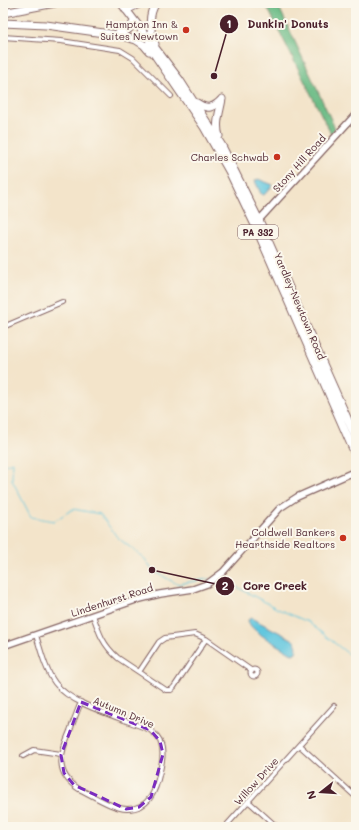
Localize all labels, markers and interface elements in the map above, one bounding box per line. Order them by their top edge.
callout: Dunkin' Donuts [219,12,336,35]
text: 1 [226,15,232,31]
text: Dunkin' Donuts [248,16,329,31]
place label: Hampton Inn & Suites Newtown [100,17,178,43]
marker: Hampton Inn & Suites Newtown [181,25,191,35]
street label: Stony Hill Road [269,131,329,195]
place label: Charles Schwab [191,150,269,164]
marker: Charles Schwab [272,152,282,162]
road number: PA 332 [238,225,278,239]
street label: Yardley-Newtown Road [271,250,329,362]
place label: Coldwell Bankers Hearthside Realtors [235,525,335,551]
marker: Coldwell Bankers Hearthside Realtors [338,533,348,543]
callout: Core Creek [215,574,315,597]
text: 2 [222,577,229,593]
text: Core Creek [243,578,307,593]
street label: Lindenhurst Road [69,580,155,620]
street label: Autumn Drive [91,693,157,731]
street label: Willow Drive [231,754,281,808]
north arrow [301,772,341,812]
text: N [303,789,319,801]

